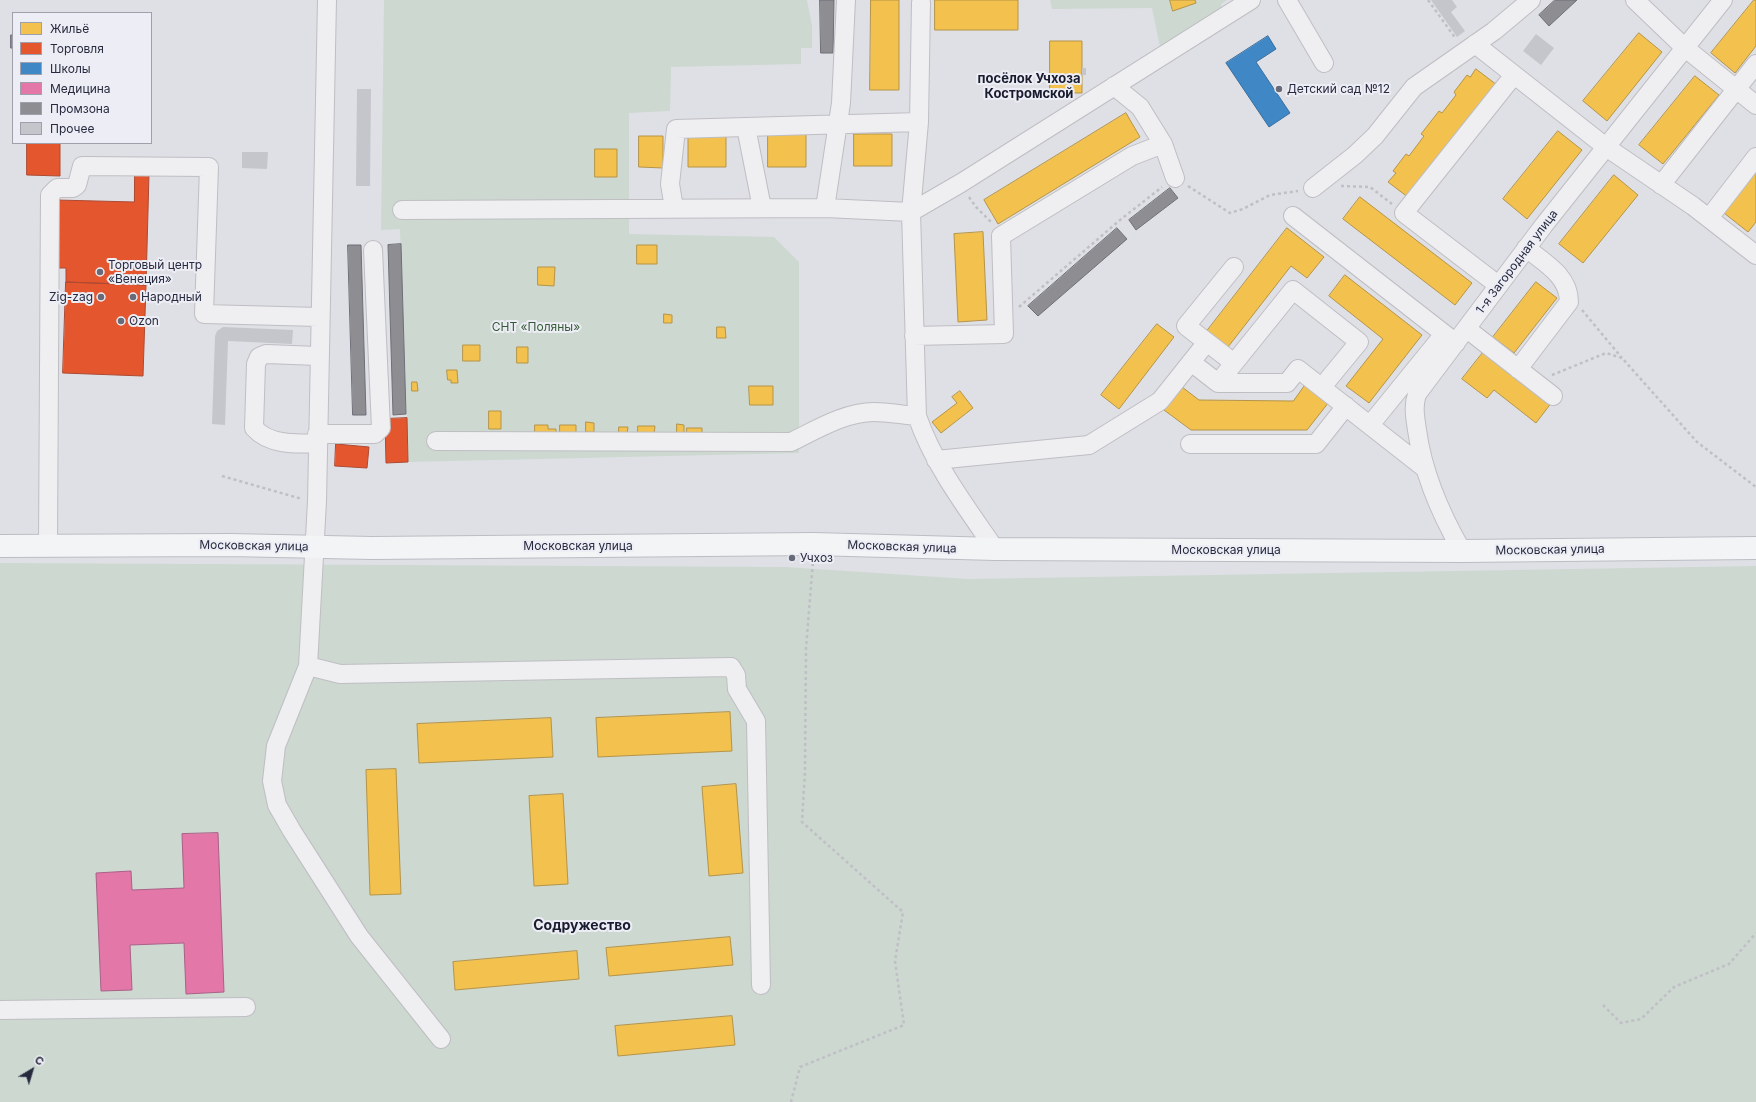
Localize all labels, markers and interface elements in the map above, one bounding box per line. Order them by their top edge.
legend [12,12,152,144]
text: Жильё [50,21,89,36]
text: Торговля [50,41,104,56]
text: Школы [50,61,91,76]
district label: посёлок Учхоза Костромской [978,71,1080,102]
text: Медицина [50,81,111,96]
place label: Детский сад №12 [1287,82,1390,96]
marker: Детский сад №12 [1274,84,1284,94]
text: Промзона [50,101,110,116]
text: Прочее [50,121,95,136]
street label: 1-я Загородная улица [1473,207,1561,317]
place label: Торговый центр «Венеция» [108,258,202,286]
marker: Торговый центр «Венеция» [95,267,105,277]
place label: Zig-zag [49,290,93,304]
place label: Народный [141,290,202,304]
marker: Zig-zag [96,292,106,302]
marker: Народный [128,292,138,302]
place label: Ozon [129,314,159,328]
marker: Ozon [116,316,126,326]
park label: СНТ «Поляны» [492,320,580,334]
street label: Московская улица [199,538,309,554]
street label: Московская улица [847,538,957,556]
street label: Московская улица [523,539,633,553]
street label: Московская улица [1495,542,1605,558]
street label: Московская улица [1171,543,1281,557]
place label: Учхоз [800,551,833,565]
marker: Учхоз [787,553,797,563]
district label: Содружество [533,918,631,934]
north arrow [12,1050,52,1090]
text: С [32,1053,47,1069]

